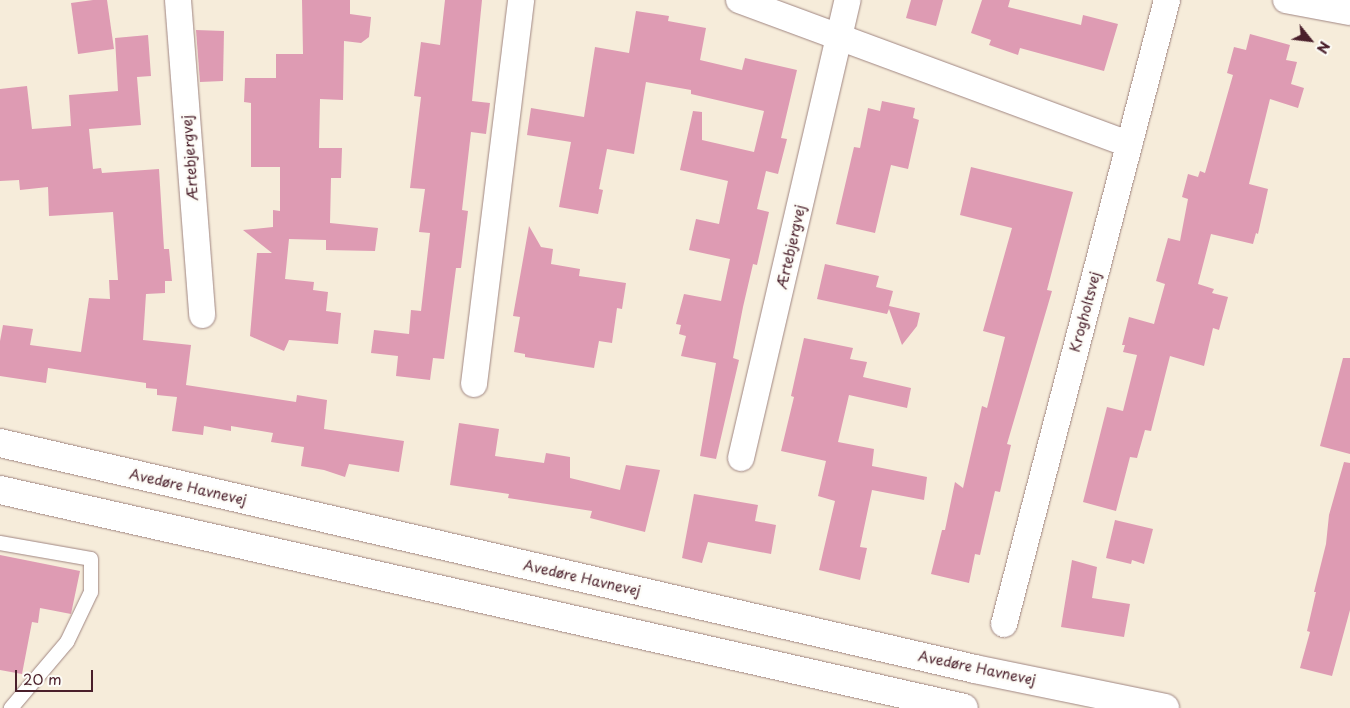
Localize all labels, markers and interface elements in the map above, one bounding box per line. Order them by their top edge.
north arrow [1285,15,1335,65]
text: N [1312,38,1335,57]
street label: Ærtebjergvej [179,115,201,201]
street label: Ærtebjergvej [773,203,809,291]
street label: Krogholtsvej [1066,270,1104,354]
street label: Avedøre Havnevej [128,465,248,509]
street label: Avedøre Havnevej [522,556,642,600]
street label: Avedøre Havnevej [916,647,1038,689]
scale bar [18,660,95,692]
text: 20 m [23,667,62,690]

